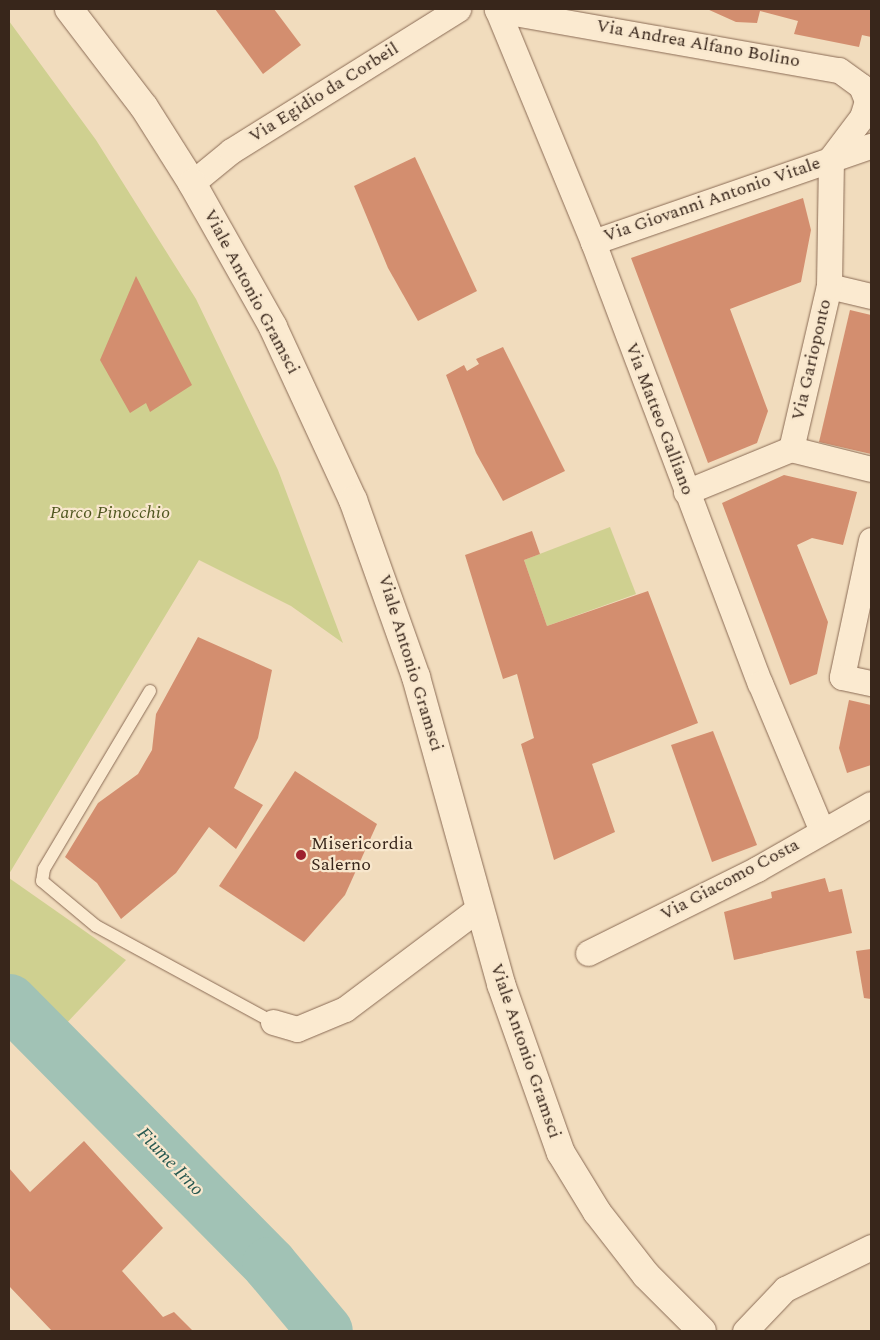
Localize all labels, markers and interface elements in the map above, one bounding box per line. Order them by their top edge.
street label: Via Andrea Alfano Bolino [594,15,802,73]
street label: Via Egidio da Corbeil [245,38,403,148]
street label: Via Giovanni Antonio Vitale [601,153,823,247]
street label: Viale Antonio Gramsci [198,206,304,378]
street label: Via Garioponto [788,297,836,423]
street label: Via Matteo Galliano [620,340,698,498]
park label: Parco Pinocchio [50,502,170,524]
street label: Viale Antonio Gramsci [373,572,447,754]
place label: Misericordia Salerno [311,834,413,876]
street label: Via Giacomo Costa [657,834,803,926]
marker: Misericordia Salerno [295,849,307,861]
street label: Viale Antonio Gramsci [485,961,565,1141]
water label: Fiume Irno [132,1123,208,1201]

